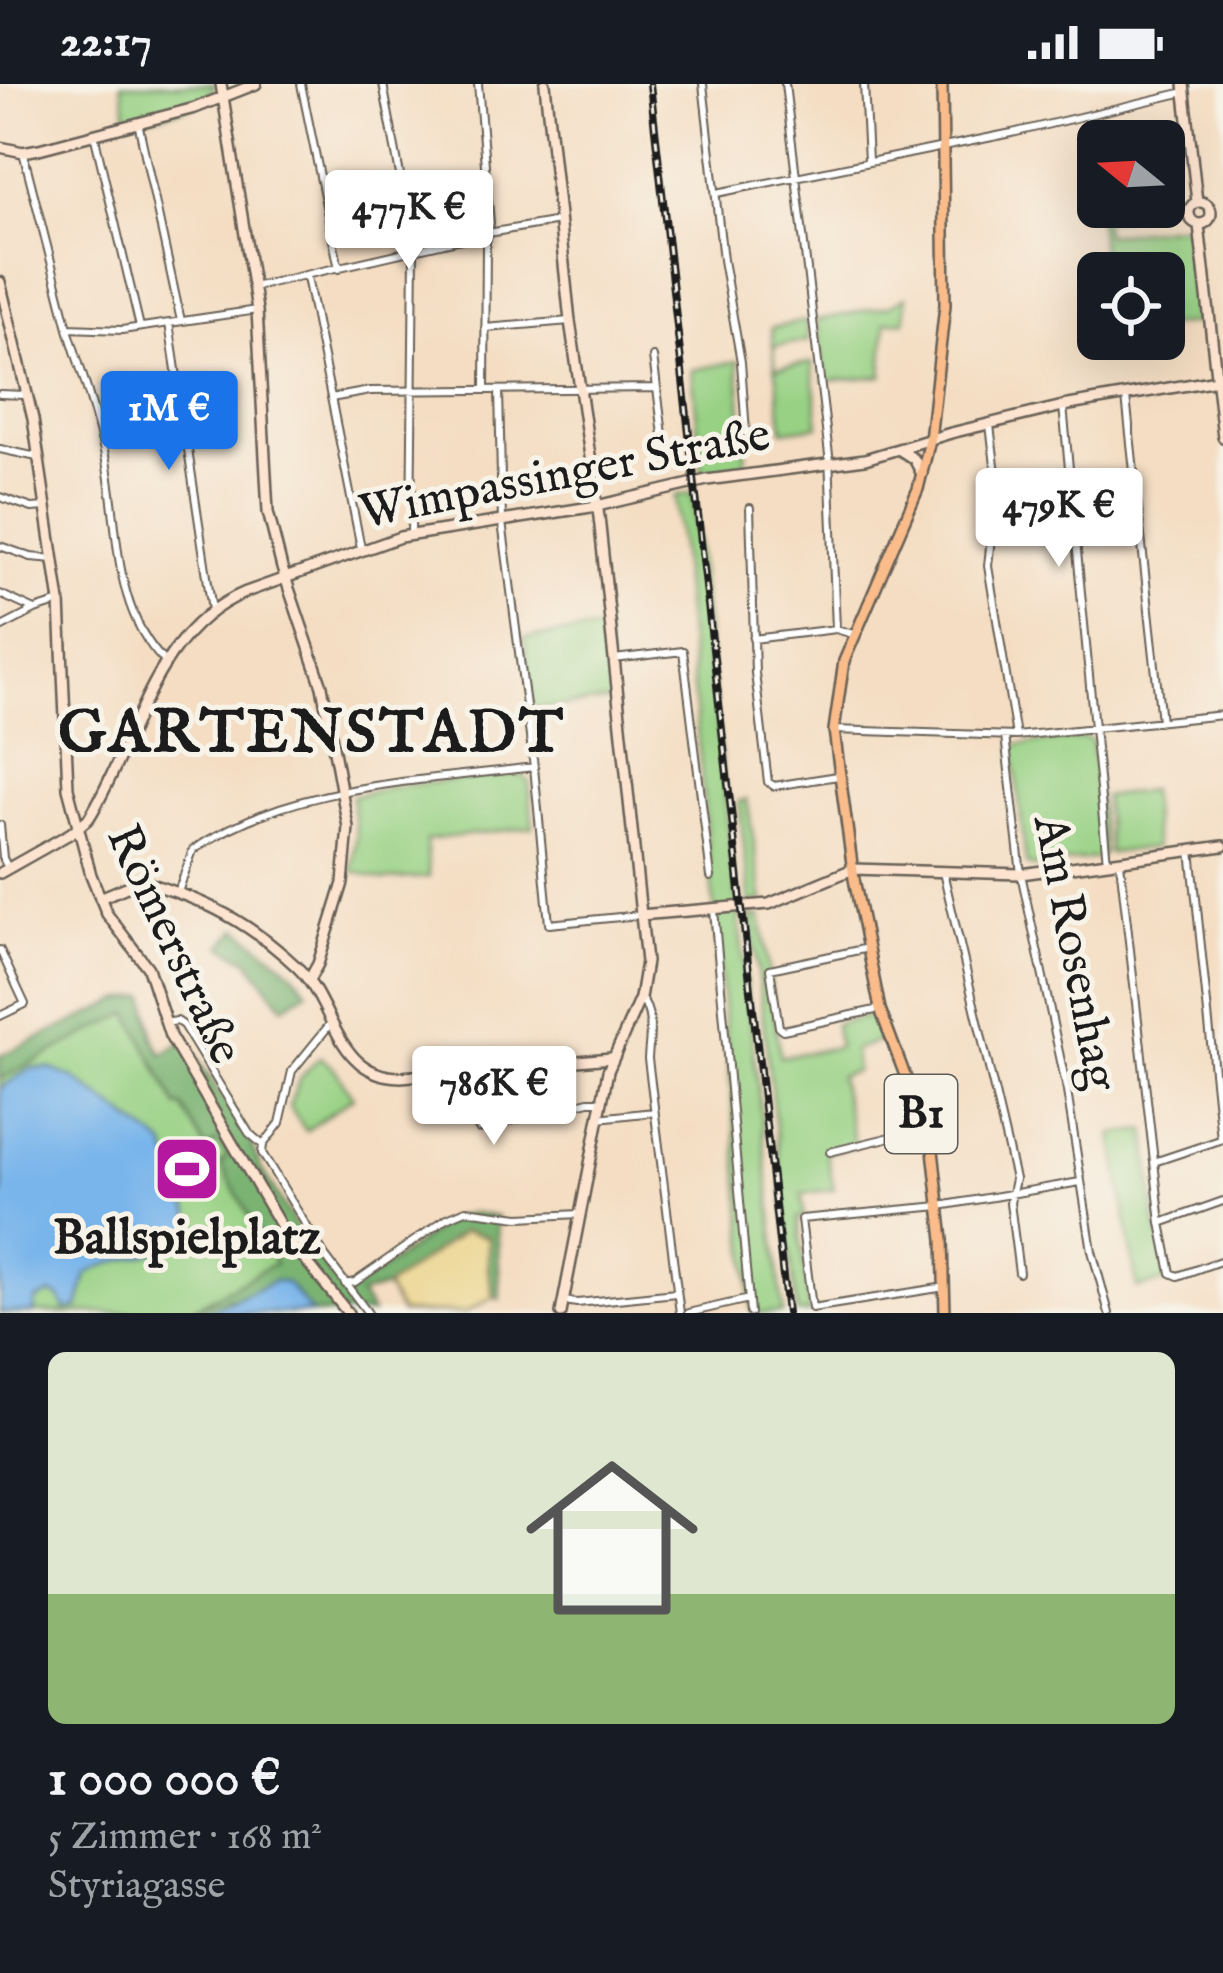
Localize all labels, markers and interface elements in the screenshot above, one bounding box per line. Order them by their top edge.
text: 22:17 [60,14,152,71]
north arrow [1077,120,1185,228]
map controls [1077,120,1185,360]
pin: 477K € [311,170,507,272]
text: 477K € [352,184,466,233]
button: locate [1077,252,1185,360]
pin: 1M € [98,371,240,473]
text: 1M € [128,385,210,434]
street label: Wimpassinger Straße [355,406,775,544]
pin: 479K € [961,468,1157,570]
text: 479K € [1003,482,1115,531]
district label: GARTENSTADT [58,697,566,773]
street label: Am Rosenhag [1018,809,1130,1097]
street label: Römerstraße [91,816,255,1074]
pin: 786K € [396,1046,592,1148]
text: 786K € [439,1060,549,1109]
road number: B1 [885,1075,957,1153]
sports icon: Ballspielplatz [152,1134,222,1204]
place label: Ballspielplatz [53,1210,321,1270]
icon: home [504,1430,720,1646]
text: 1 000 000 € [48,1748,281,1813]
text: 5 Zimmer · 168 m² [48,1813,322,1862]
text: Styriagasse [48,1862,226,1911]

